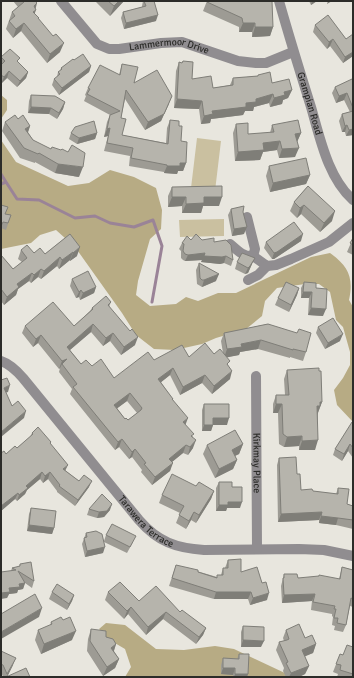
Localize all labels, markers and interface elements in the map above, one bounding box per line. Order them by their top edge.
street label: Lammermoor Drive [128,36,211,57]
street label: Grampian Road [294,71,325,137]
street label: Kirkmay Place [250,433,263,493]
street label: Tarawera Terrace [116,493,175,550]

